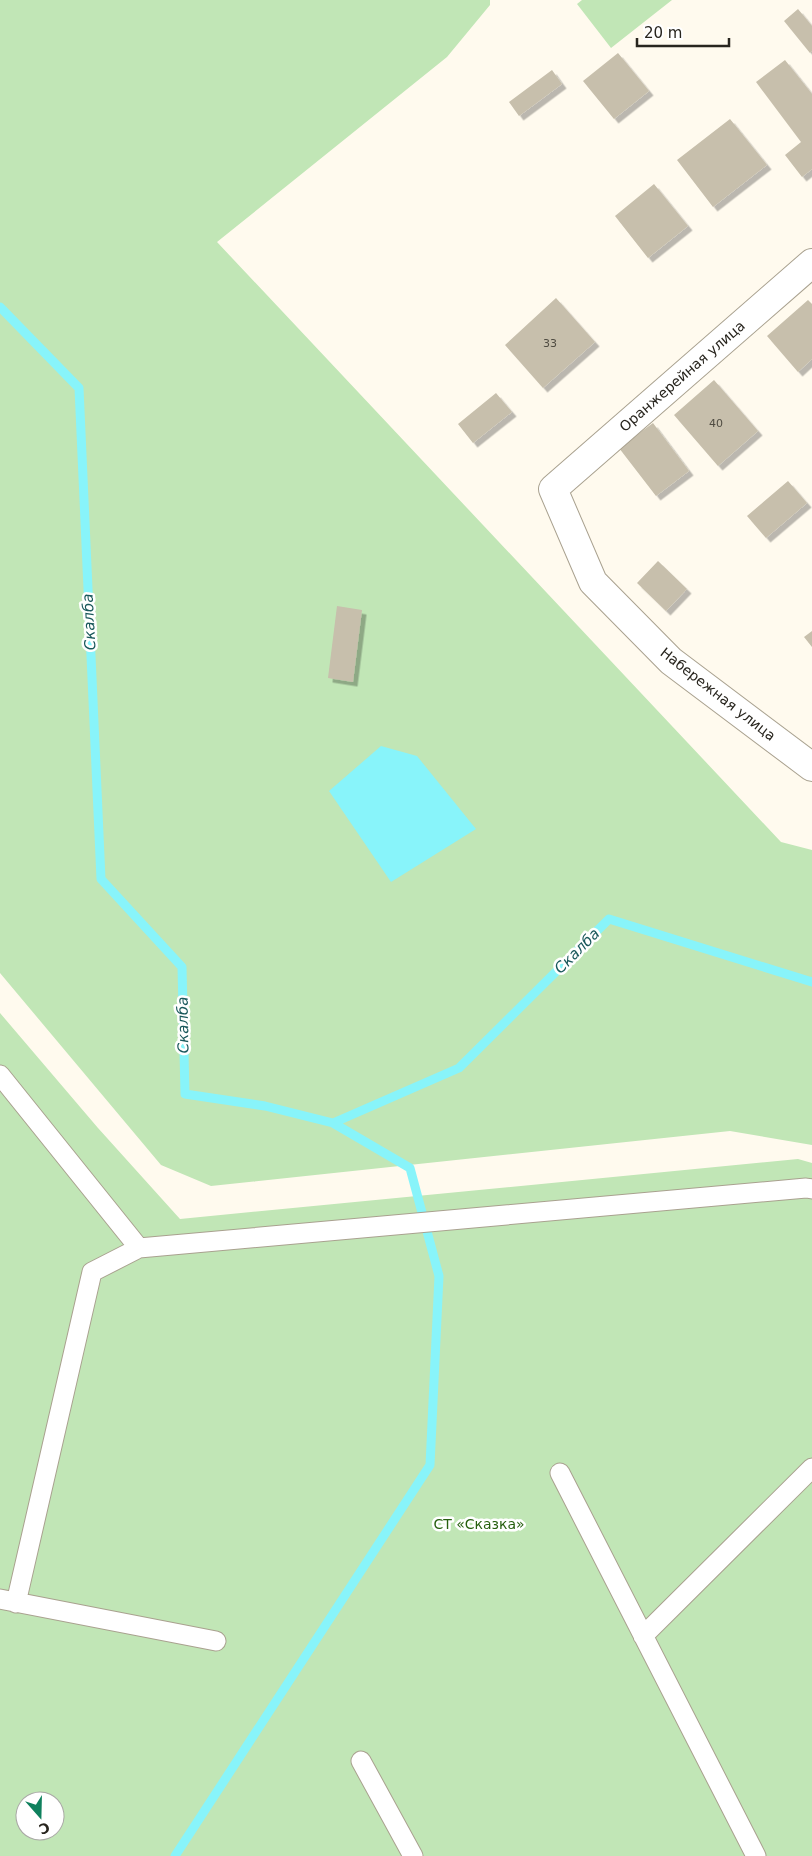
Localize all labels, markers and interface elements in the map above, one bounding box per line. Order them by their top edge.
scale bar [637,15,730,47]
text: 20 m [644,24,682,42]
street label: Оранжерейная улица [616,317,748,435]
house number: 33 [543,337,557,350]
house number: 40 [709,417,723,430]
water label: Скалба [79,593,99,651]
street label: Набережная улица [657,644,779,744]
water label: Скалба [551,925,603,977]
water label: Скалба [174,996,192,1054]
park label: СТ «Сказка» [433,1516,525,1532]
north arrow [15,1791,65,1841]
text: С [37,1819,52,1837]

